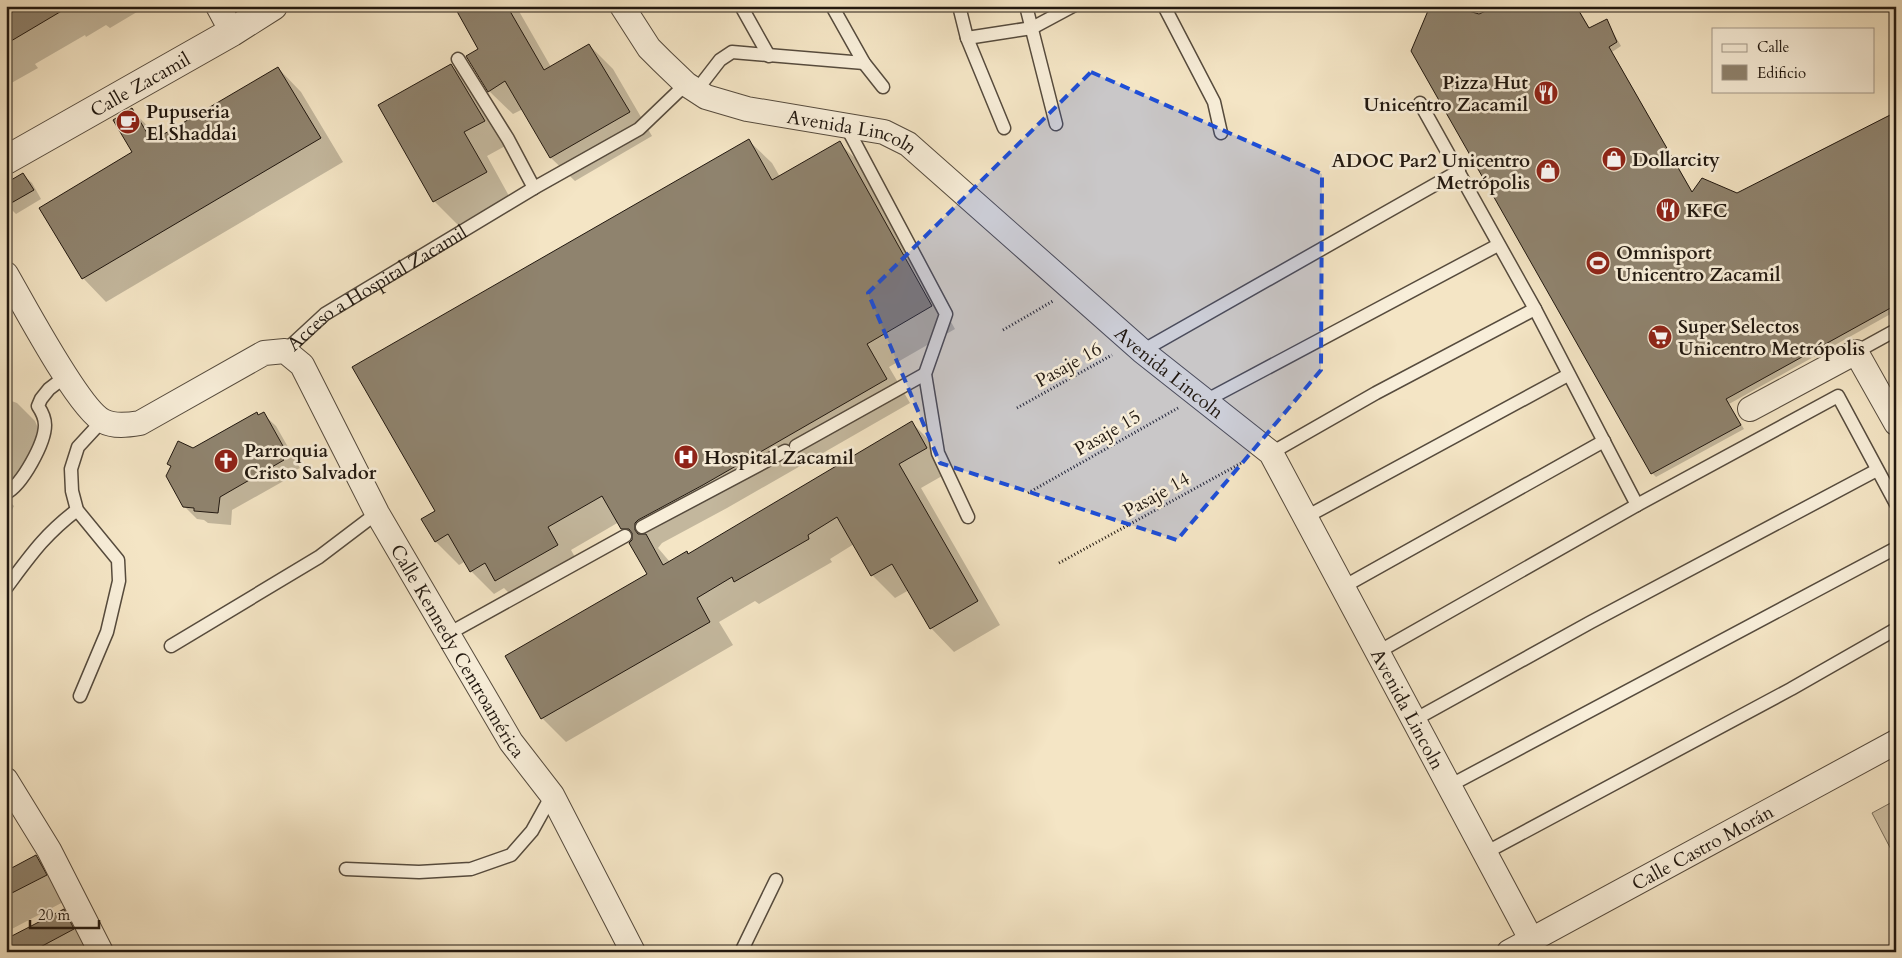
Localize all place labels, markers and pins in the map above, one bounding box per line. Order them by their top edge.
place label: Pizza Hut Unicentro Zacamil [1363,70,1528,118]
restaurant icon: Pizza Hut Unicentro Zacamil [1533,80,1559,106]
place label: Pupuseria El Shaddai [146,99,237,147]
cafe icon: Pupuseria El Shaddai [115,109,141,135]
shop icon: Dollarcity [1601,146,1627,172]
place label: Dollarcity [1632,147,1720,173]
place label: ADOC Par2 Unicentro Metrópolis [1332,148,1530,196]
shop icon: ADOC Par2 Unicentro Metrópolis [1535,158,1561,184]
restaurant icon: KFC [1655,197,1681,223]
place label: KFC [1686,198,1728,224]
place label: Omnisport Unicentro Zacamil [1616,240,1781,288]
sports icon: Omnisport Unicentro Zacamil [1585,250,1611,276]
place label: Super Selectos Unicentro Metrópolis [1678,314,1865,362]
supermarket icon: Super Selectos Unicentro Metrópolis [1647,324,1673,350]
place label: Parroquia Cristo Salvador [244,438,377,486]
hospital icon: Hospital Zacamil [673,444,699,470]
place label: Hospital Zacamil [704,445,854,471]
church icon: Parroquia Cristo Salvador [213,448,239,474]

